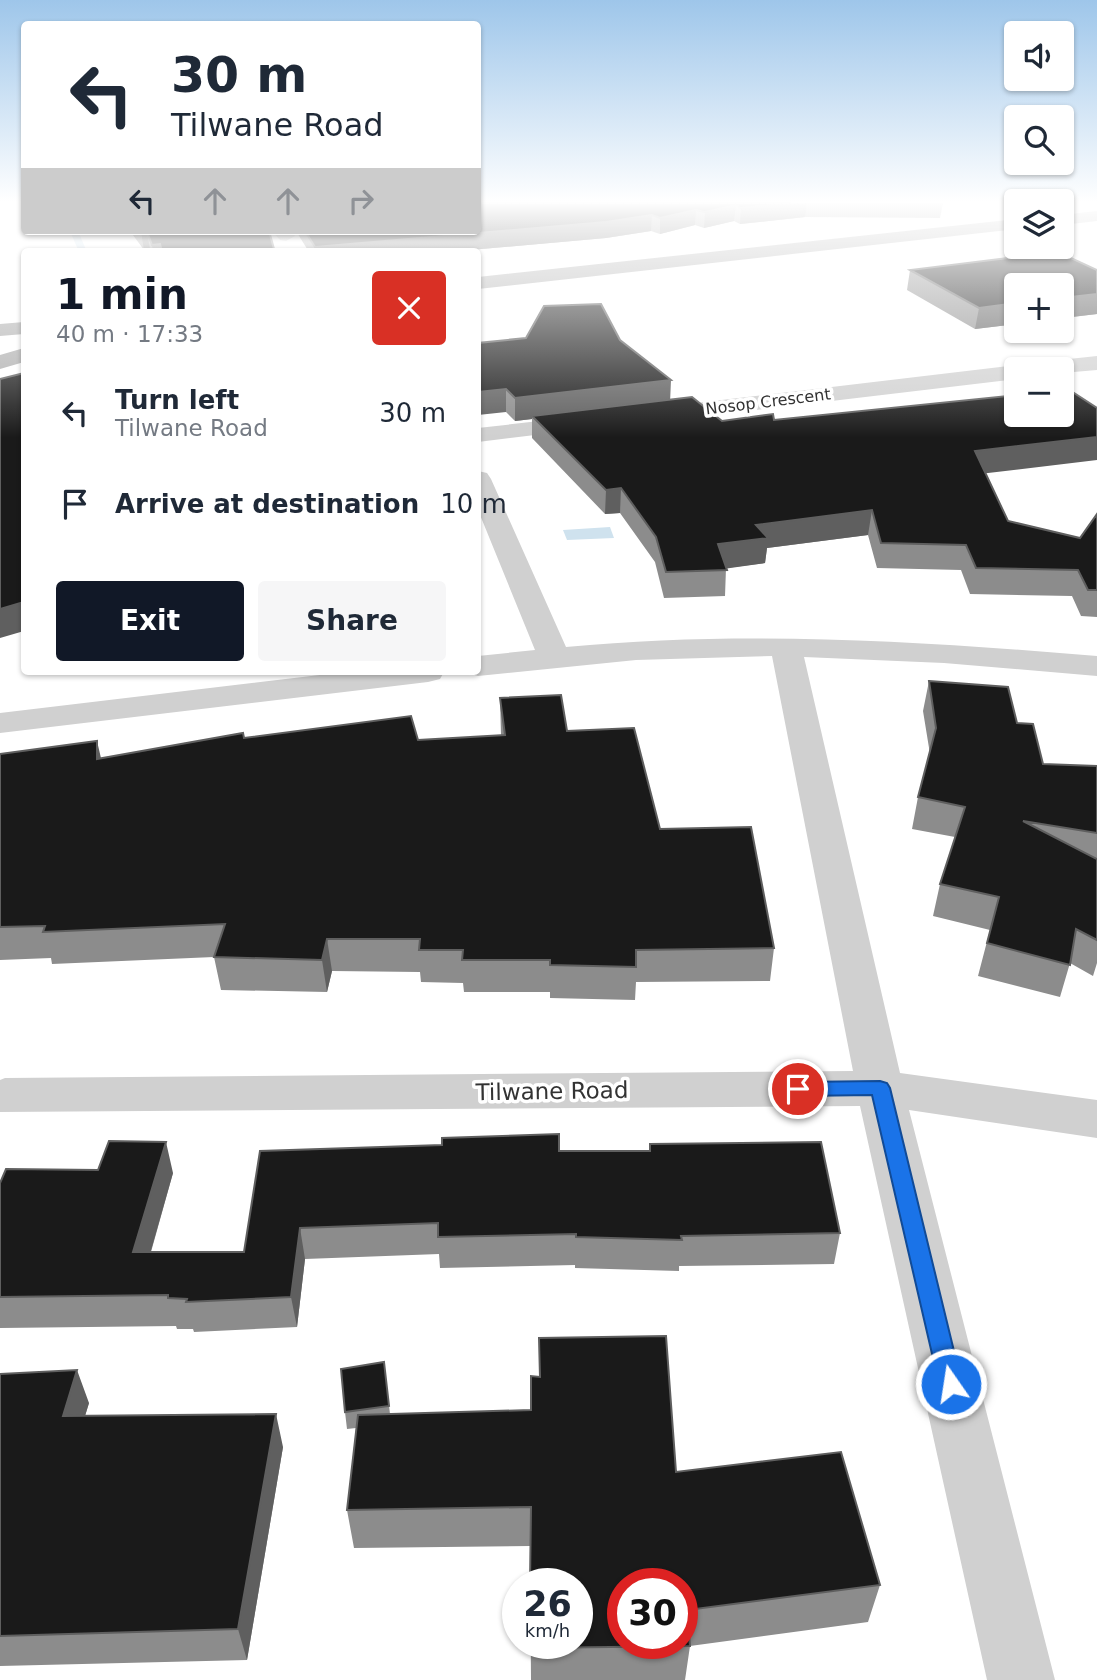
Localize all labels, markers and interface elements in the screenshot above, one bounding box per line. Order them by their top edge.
map controls [1004,21,1074,427]
button: sound [1004,21,1074,91]
text: 30 m [171,47,307,104]
icon: left [56,49,147,140]
button: search [1004,105,1074,175]
text: Tilwane Road [171,106,384,144]
icon: left [123,182,161,220]
icon: ahead [196,182,234,220]
icon: ahead [269,182,307,220]
icon: right [342,182,380,220]
button: layers [1004,189,1074,259]
text: 1 min [56,270,188,319]
button: close [372,271,446,345]
button: + [1004,273,1074,343]
text: 40 m · 17:33 [56,321,203,347]
button: − [1004,357,1074,427]
street label: Nosop Crescent [704,384,832,419]
text: Turn left [115,385,239,415]
icon: left [56,394,94,432]
text: 30 m [379,398,446,428]
text: Tilwane Road [115,415,268,441]
icon: arrive [56,485,94,523]
text: Arrive at destination [115,489,419,519]
text: 10 m [440,489,507,519]
button: Exit [56,581,244,661]
button: Share [258,581,446,661]
pin [768,1059,828,1119]
icon: arrive [779,1070,817,1108]
street label: Tilwane Road [474,1077,629,1105]
position arrow [914,1347,988,1421]
speed limit sign: 30 [607,1568,698,1659]
text: 26 [523,1584,572,1624]
text: km/h [525,1620,570,1641]

